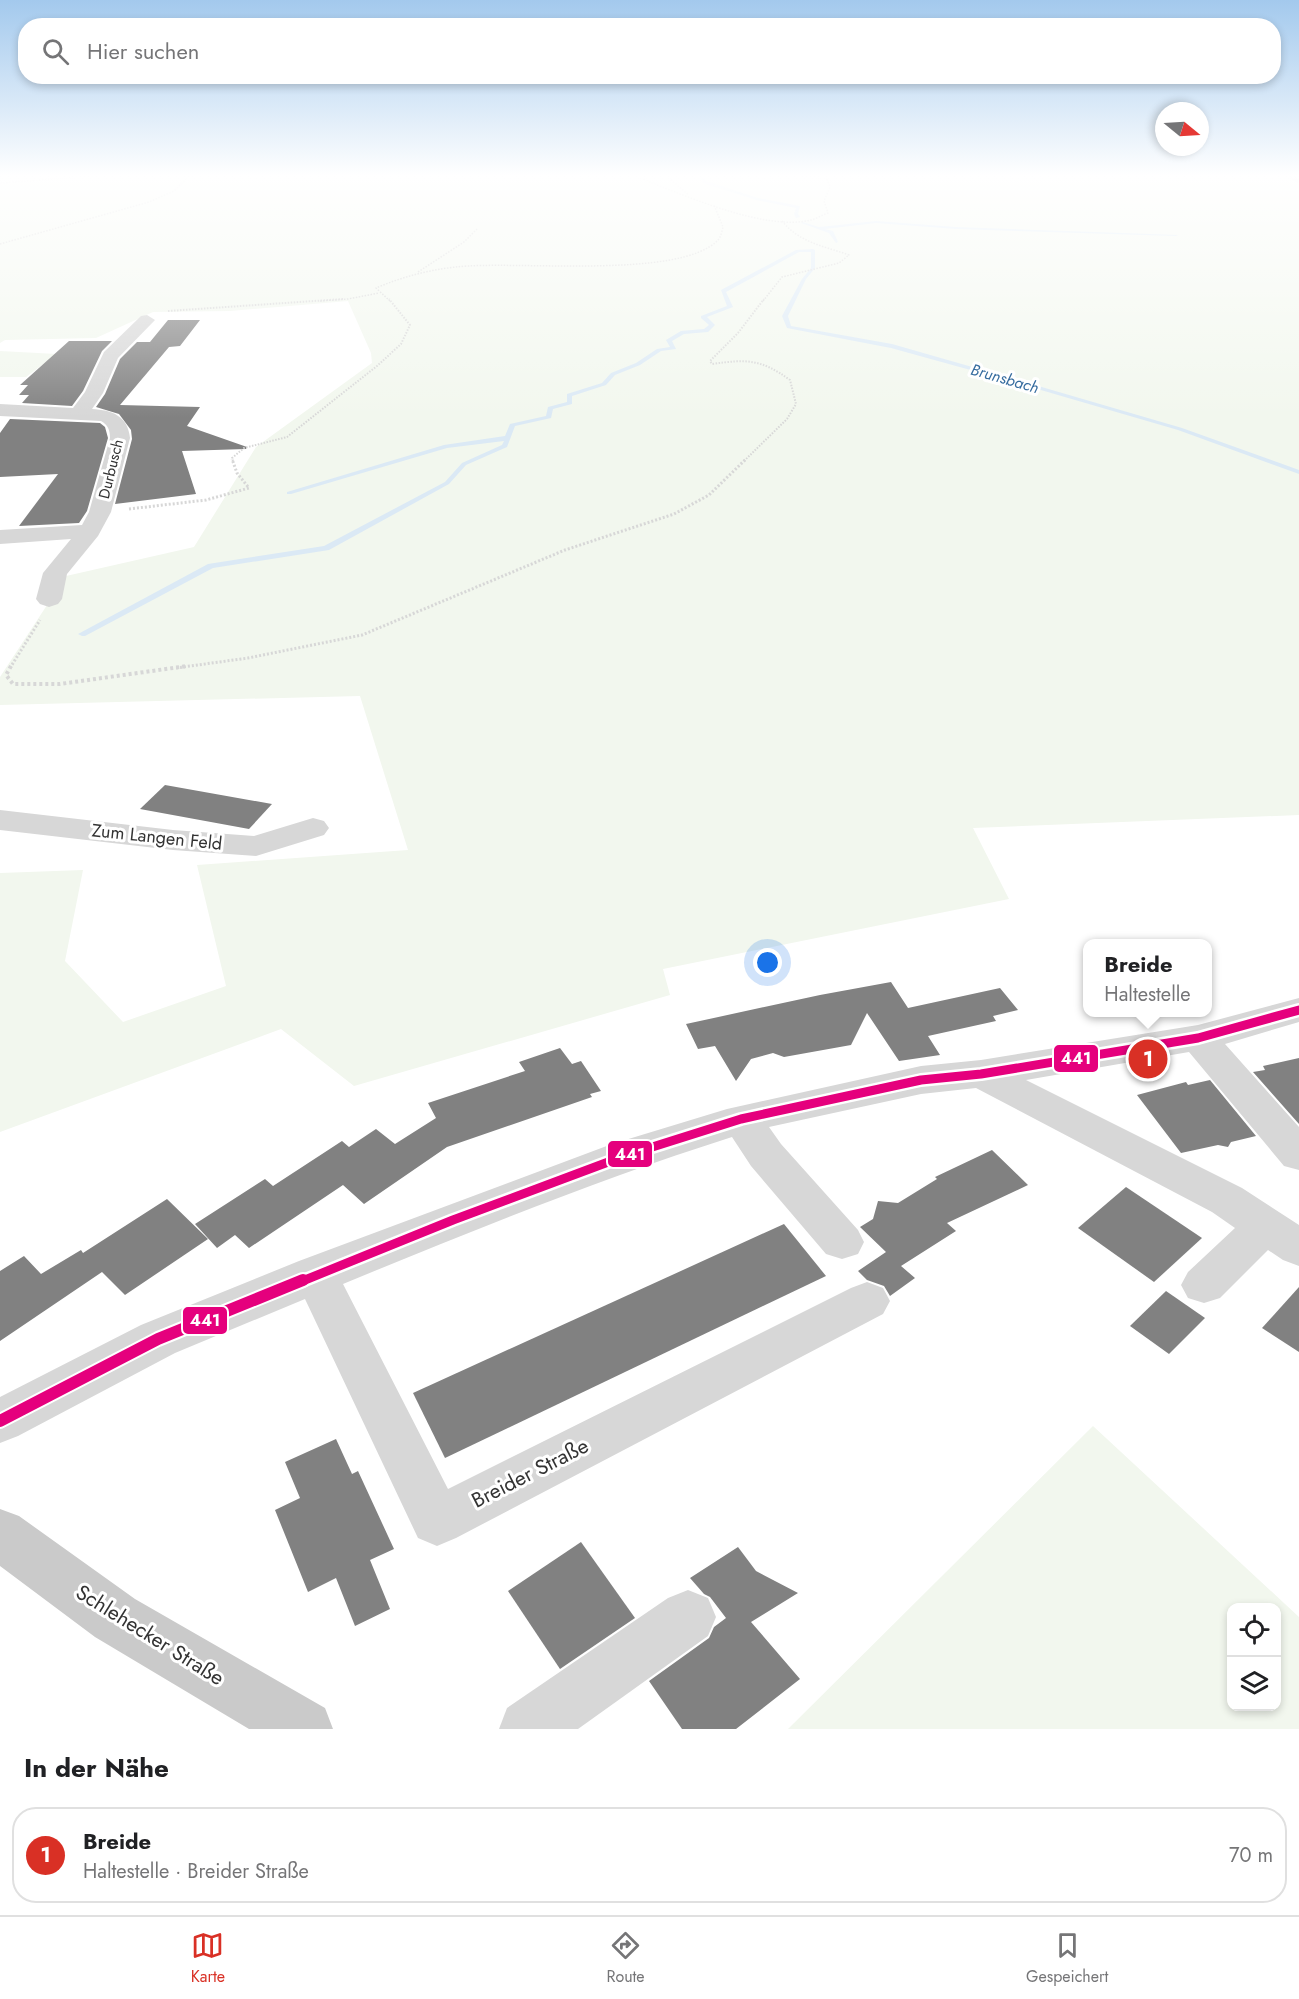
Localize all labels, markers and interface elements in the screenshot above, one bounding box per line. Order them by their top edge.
search box [18,18,1281,84]
icon: search [39,35,72,68]
text: Hier suchen [87,35,199,67]
north arrow [1155,102,1209,156]
water label: Brunsbach [968,358,1042,399]
street label: Durbusch [93,437,129,501]
street label: Zum Langen Feld [91,817,223,857]
popup [1083,939,1212,1017]
your location [753,948,782,977]
text: Breide [1104,948,1173,980]
text: Haltestelle [1104,980,1191,1009]
pin: 1 [1128,1036,1168,1082]
line badge: 441 [1053,1044,1099,1073]
text: 441 [1061,1047,1091,1070]
line badge: 441 [607,1140,653,1168]
text: 441 [615,1143,645,1166]
line badge: 441 [182,1306,228,1335]
text: 441 [190,1309,220,1332]
street label: Breider Straße [466,1431,594,1515]
street label: Schlehecker Straße [70,1577,230,1693]
map controls [1227,1603,1281,1711]
button: locate [1227,1603,1281,1657]
button: layers [1227,1657,1281,1711]
text: In der Nähe [24,1749,169,1787]
text: Breide [83,1825,151,1857]
text: 1 [40,1841,51,1870]
text: 70 m [1229,1841,1273,1870]
text: Haltestelle · Breider Straße [83,1857,309,1886]
tab: Karte [191,1929,225,1988]
tab: Route [606,1929,645,1988]
tab: Gespeichert [1026,1929,1108,1988]

